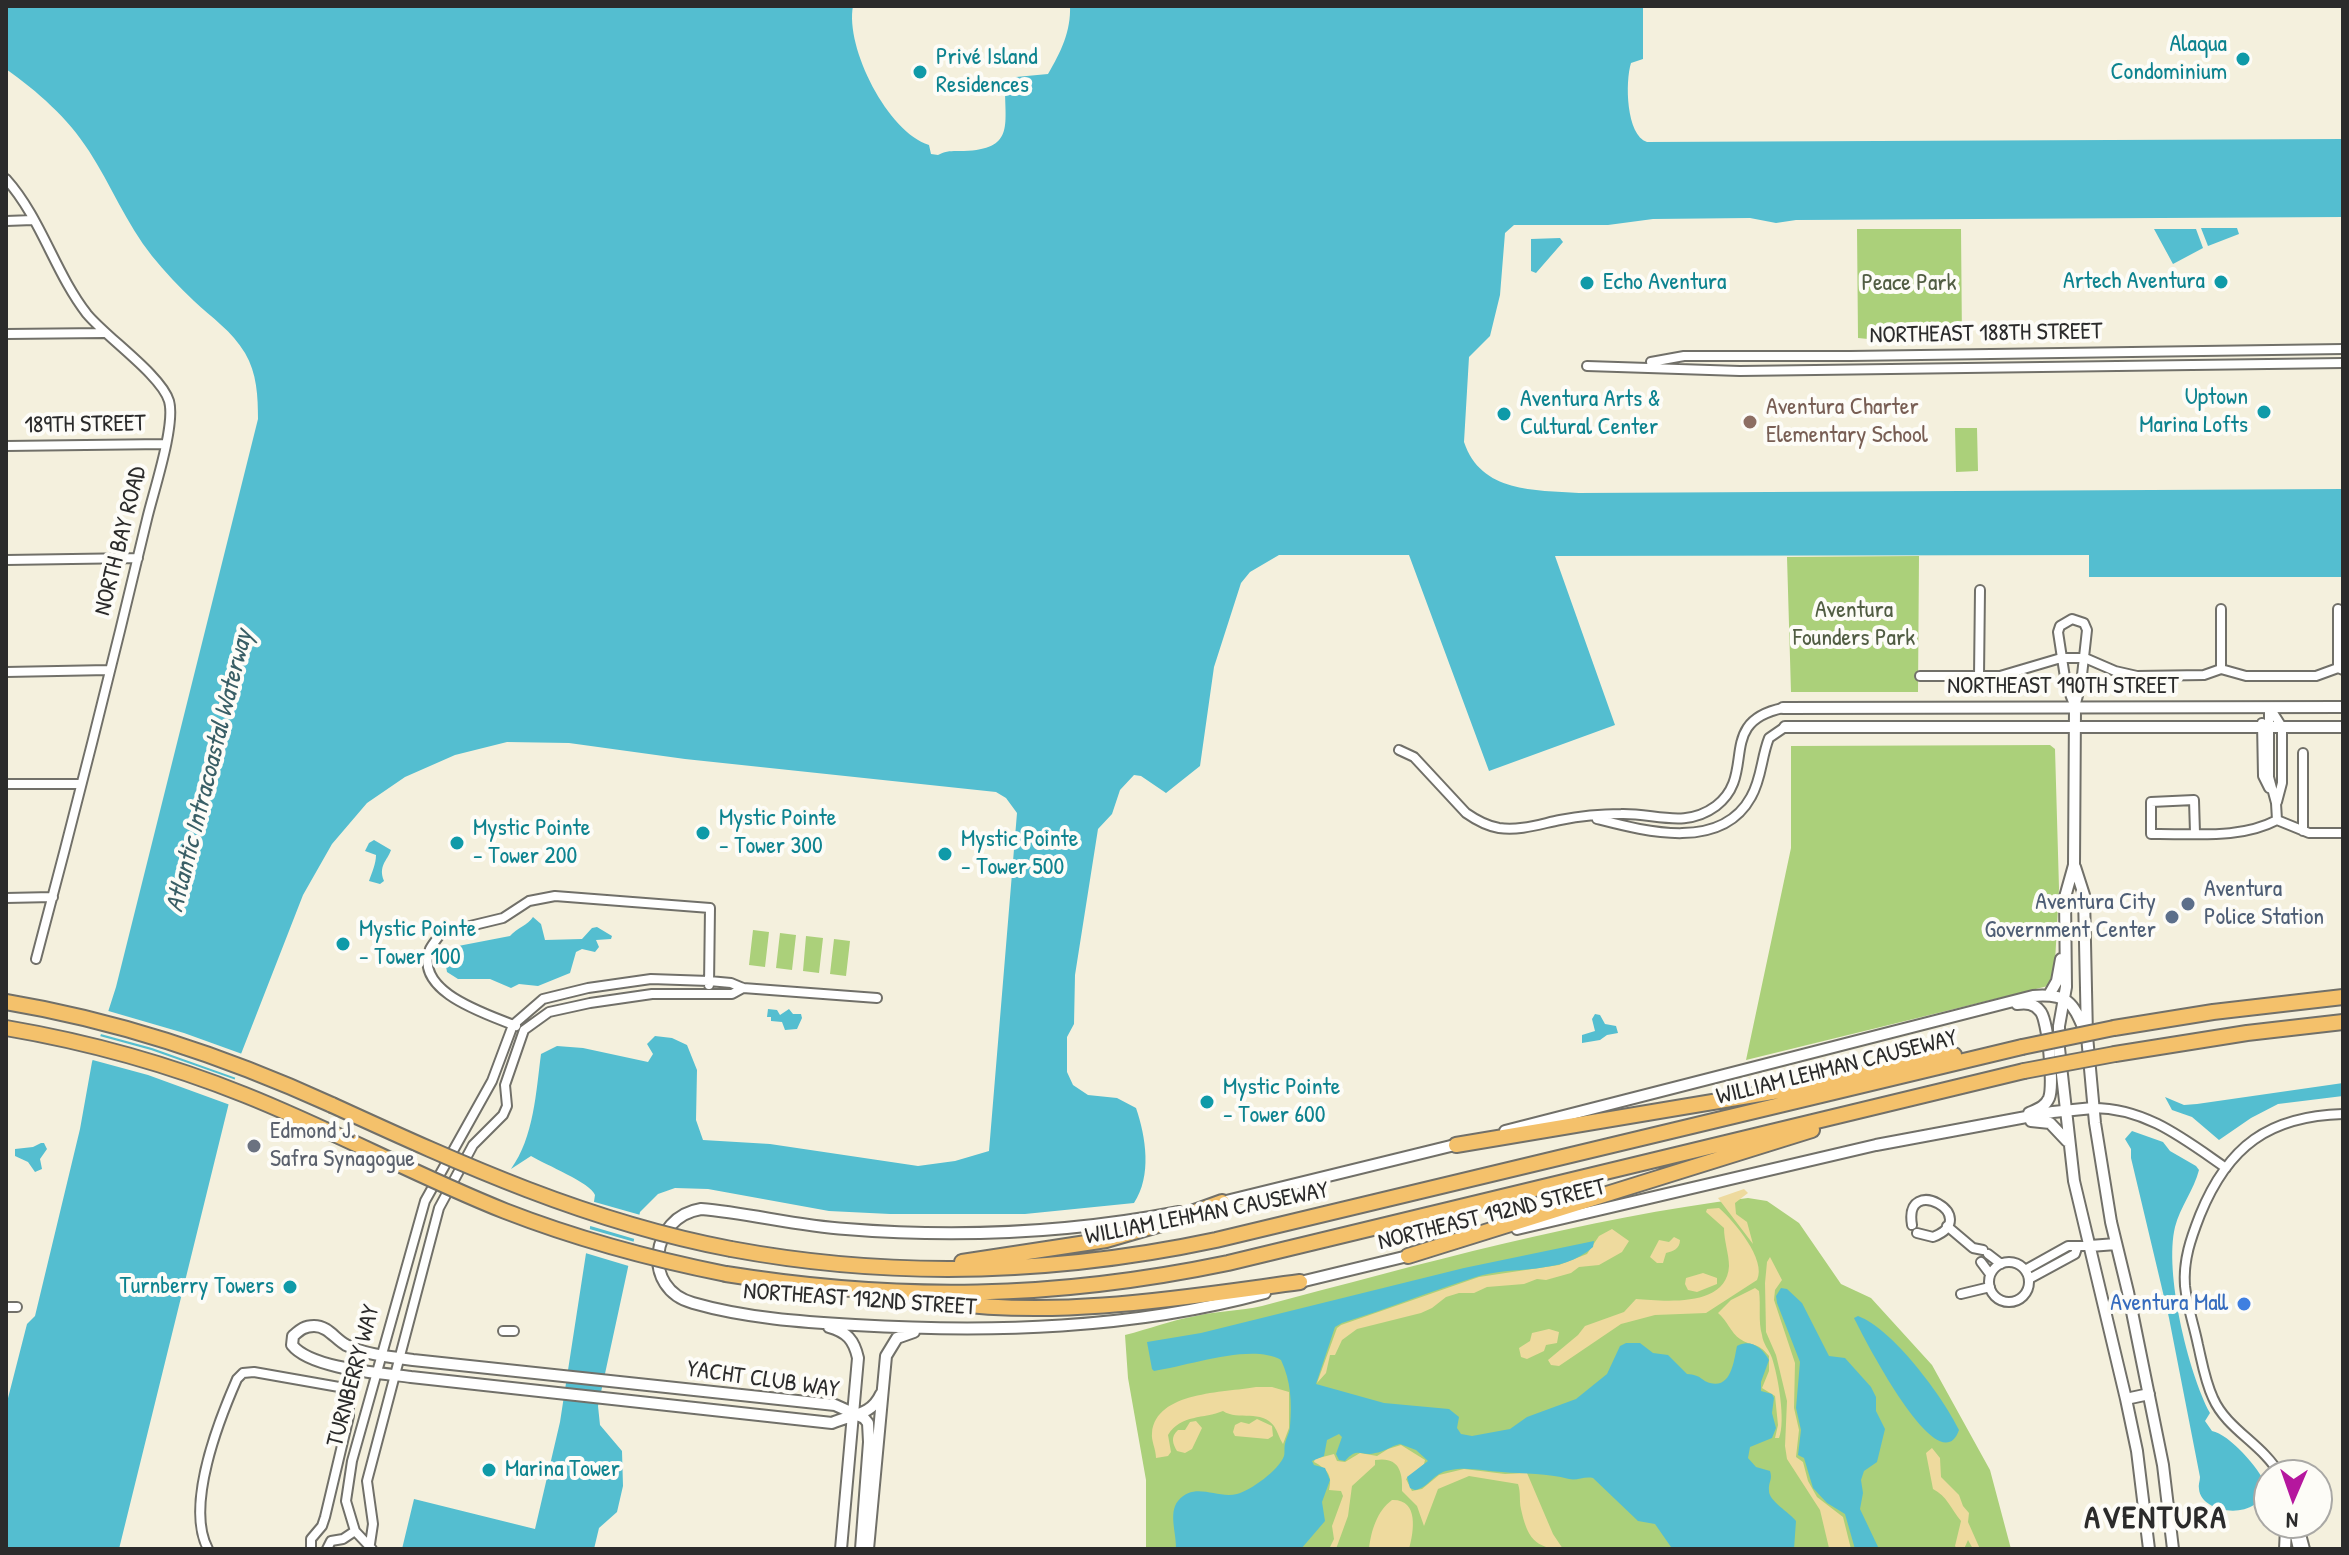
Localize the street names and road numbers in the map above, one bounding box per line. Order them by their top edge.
street label: NORTHEAST 188TH STREET [1869,318,2103,350]
street label: 189TH STREET [24,410,146,440]
street label: NORTH BAY ROAD [89,464,153,618]
street label: NORTHEAST 190TH STREET [1947,673,2179,701]
street label: WILLIAM LEHMAN CAUSEWAY [1714,1024,1960,1112]
street label: NORTHEAST 192ND STREET [1375,1173,1609,1257]
street label: WILLIAM LEHMAN CAUSEWAY [1083,1176,1331,1252]
street label: NORTHEAST 192ND STREET [742,1277,978,1323]
street label: TURNBERRY WAY [321,1302,387,1450]
street label: YACHT CLUB WAY [685,1355,841,1405]

